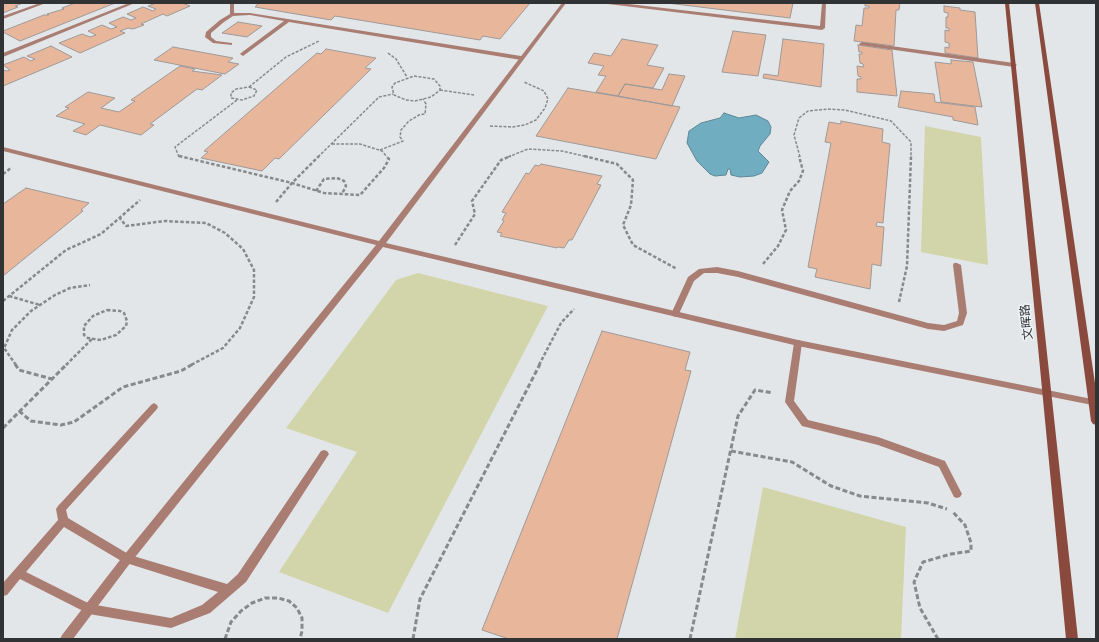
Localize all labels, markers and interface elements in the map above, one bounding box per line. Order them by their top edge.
street label: 文晖路 [1018,303,1036,341]

